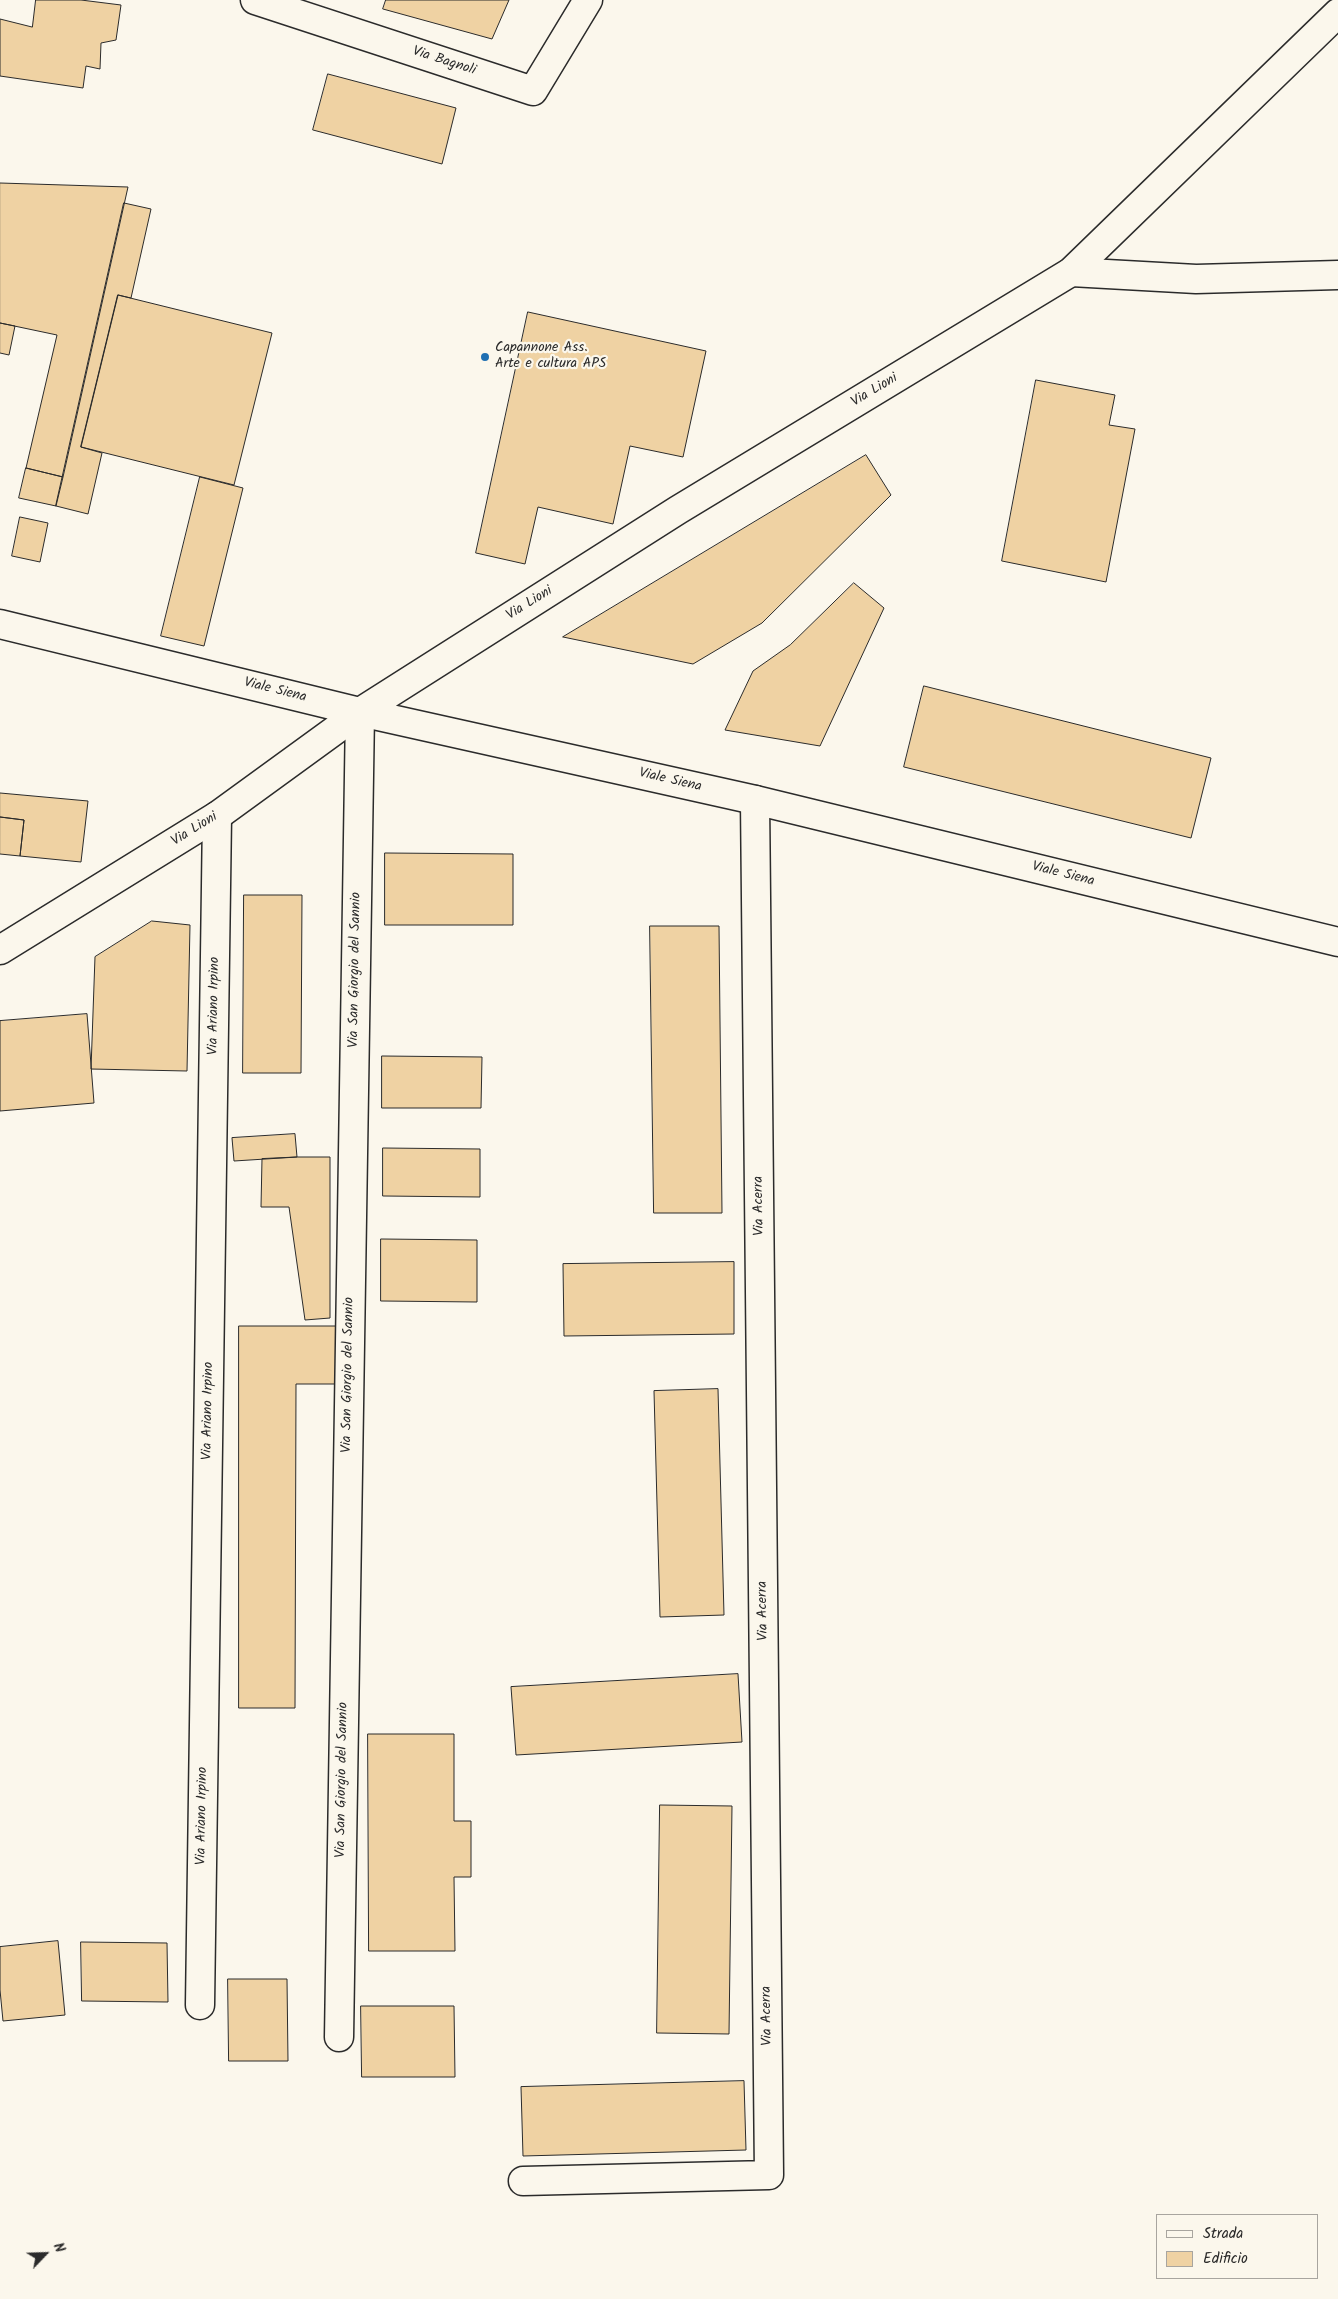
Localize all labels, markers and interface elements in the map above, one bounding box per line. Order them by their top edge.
street label: Via Bagnoli [410,44,478,80]
place label: Capannone Ass. Arte e cultura APS [495,341,606,374]
marker: Capannone Ass. Arte e cultura APS [479,351,491,363]
street label: Via Lioni [849,371,901,411]
street label: Via Lioni [504,583,556,625]
street label: Viale Siena [242,675,308,707]
street label: Viale Siena [637,766,703,796]
street label: Via Lioni [169,809,221,851]
street label: Viale Siena [1030,859,1096,891]
street label: Via San Giorgio del Sannio [346,892,366,1048]
street label: Via Ariano Irpino [206,957,224,1055]
street label: Via Acerra [751,1176,769,1236]
street label: Via San Giorgio del Sannio [339,1297,359,1453]
street label: Via Ariano Irpino [200,1362,218,1460]
street label: Via Acerra [755,1581,773,1641]
street label: Via San Giorgio del Sannio [333,1702,353,1858]
street label: Via Ariano Irpino [194,1767,212,1865]
street label: Via Acerra [759,1986,777,2046]
legend [1156,2214,1318,2279]
text: Strada [1203,2222,1243,2246]
north arrow [20,2229,70,2279]
text: N [47,2239,71,2256]
text: Edificio [1203,2247,1248,2271]

